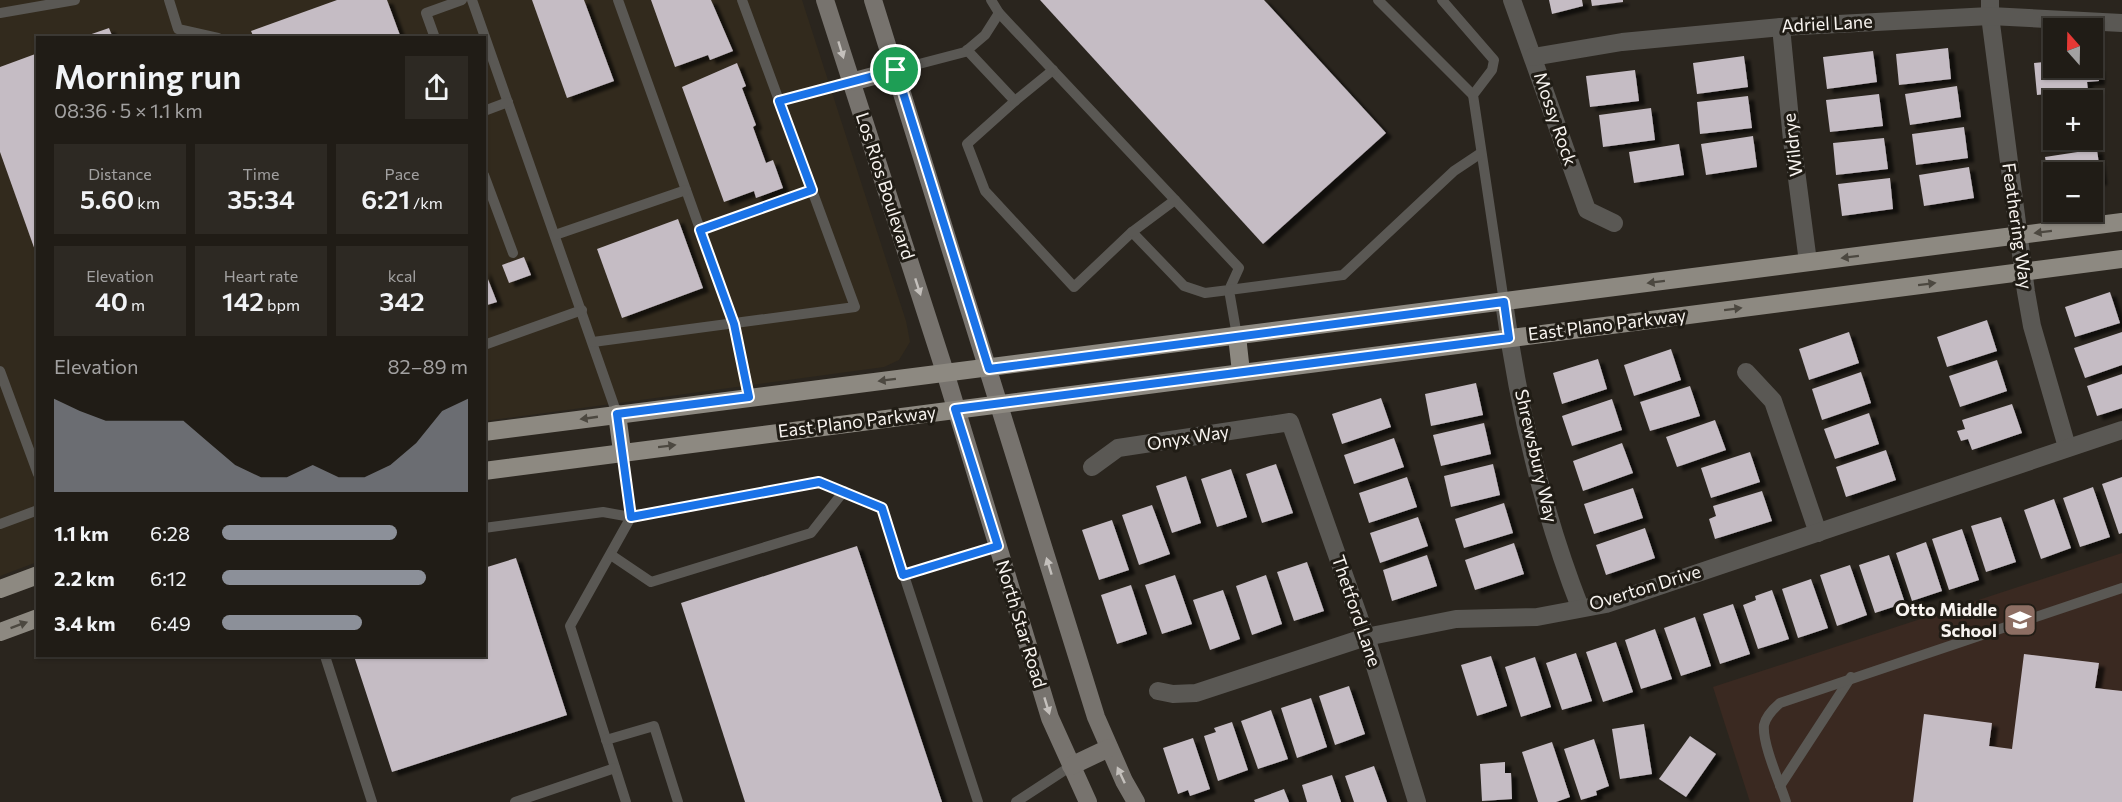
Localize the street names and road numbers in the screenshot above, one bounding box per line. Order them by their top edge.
street label: Adriel Lane [1781,10,1873,36]
street label: Mossy Rock [1530,69,1582,169]
street label: Los Rios Boulevard [852,109,920,262]
street label: Wildrye [1777,112,1807,178]
street label: Feathering Way [1998,161,2038,290]
street label: East Plano Parkway [1526,303,1687,345]
street label: Shrewsbury Way [1511,387,1563,525]
street label: East Plano Parkway [776,400,937,442]
street label: Onyx Way [1145,420,1231,454]
street label: Thetford Lane [1328,552,1386,669]
street label: North Star Road [992,557,1052,690]
street label: Overton Drive [1586,560,1703,614]

